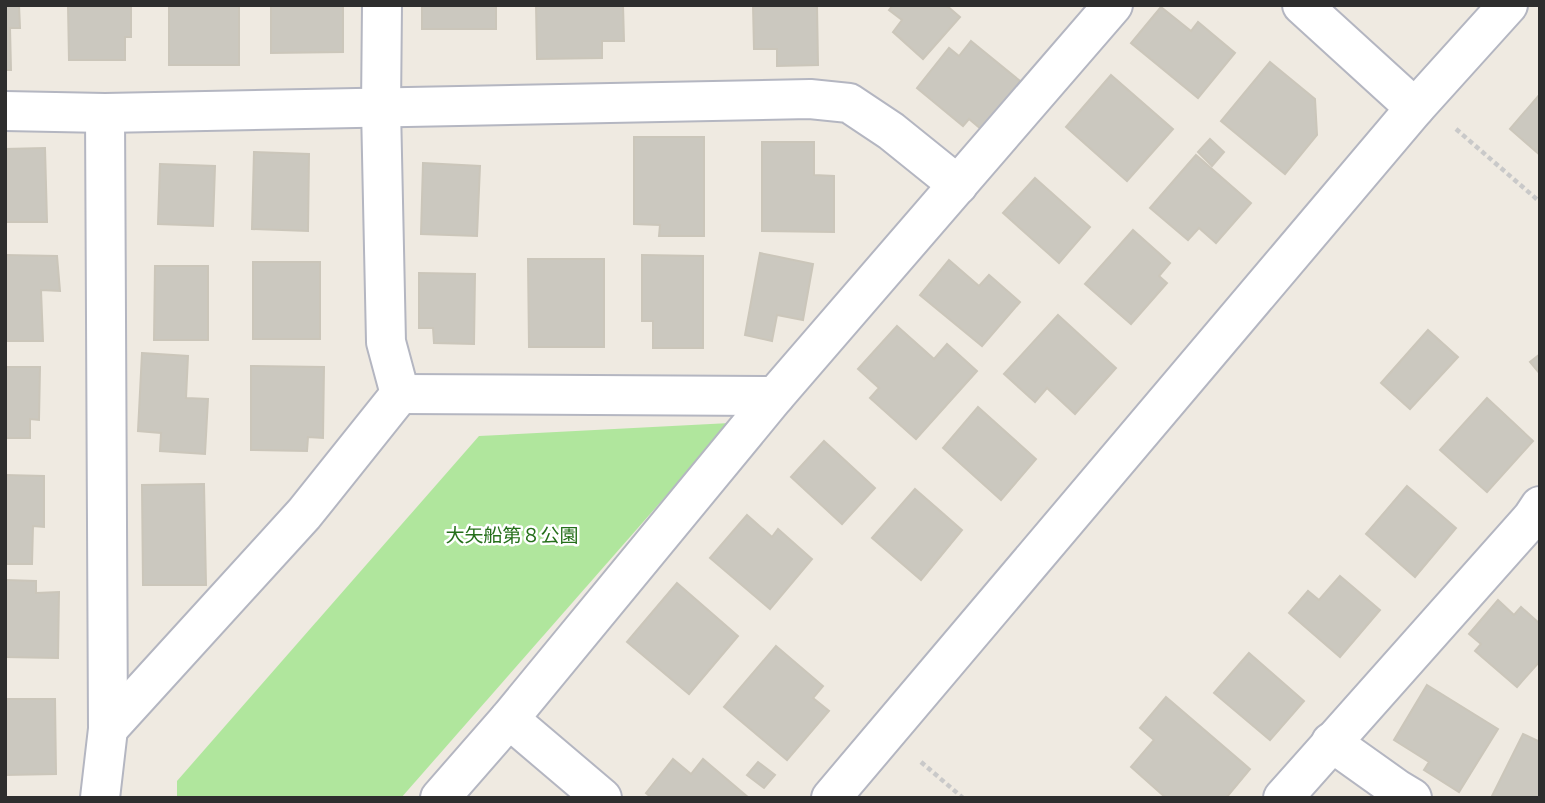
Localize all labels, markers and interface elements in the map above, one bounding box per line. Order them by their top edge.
park label: 大矢船第８公園 [445,522,579,548]

